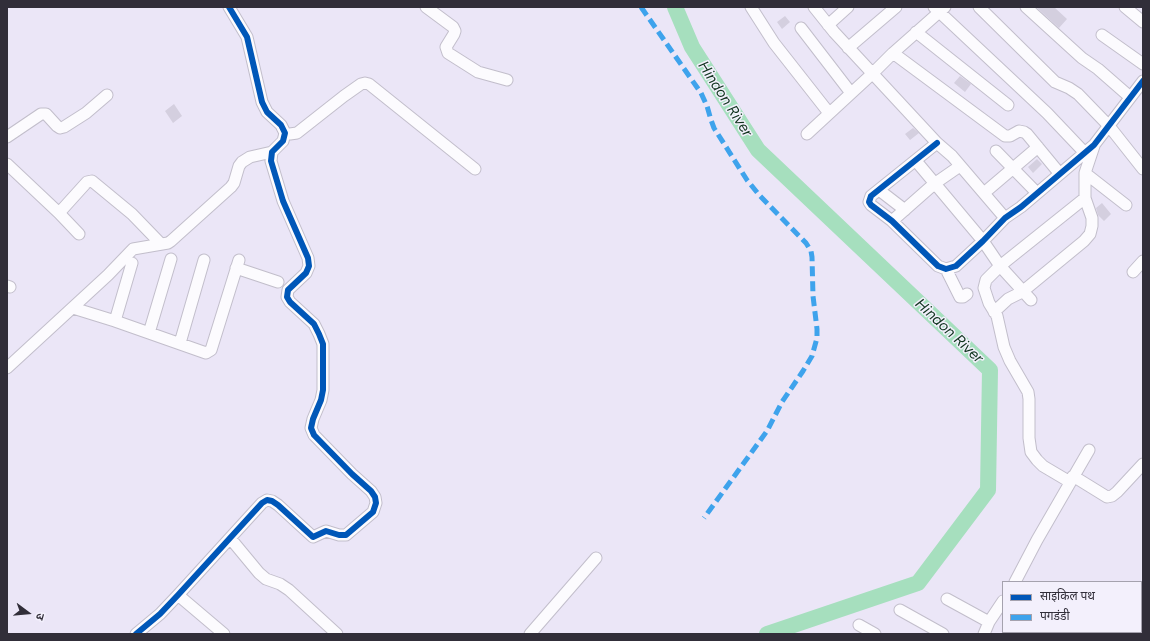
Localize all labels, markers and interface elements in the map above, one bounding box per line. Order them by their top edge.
water label: Hindon River [694,58,756,140]
water label: Hindon River [911,295,987,367]
legend [1002,581,1142,633]
text: साइकिल पथ [1040,589,1095,603]
north arrow [8,593,48,633]
text: पगडंडी [1040,609,1070,623]
text: उ [33,612,47,621]

